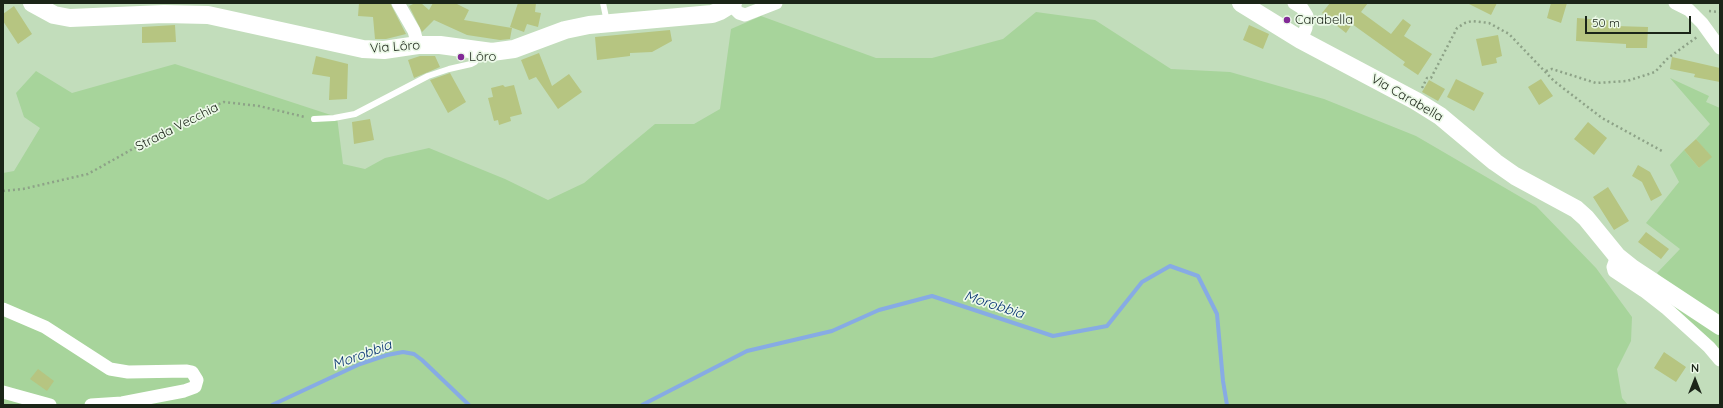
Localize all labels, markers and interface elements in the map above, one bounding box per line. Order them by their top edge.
scale bar [1587,8,1693,34]
place label: Carabella [1295,12,1353,28]
marker: Carabella [1282,15,1292,25]
text: 50 m [1592,15,1620,30]
street label: Via Lôro [369,37,421,57]
place label: Lôro [469,49,496,65]
marker: Lôro [456,52,466,62]
street label: Via Carabella [1368,71,1446,125]
street label: Strada Vecchia [133,99,221,155]
water label: Morobbia [962,287,1026,323]
water label: Morobbia [330,337,394,373]
north arrow [1675,360,1715,400]
text: N [1691,361,1699,375]

